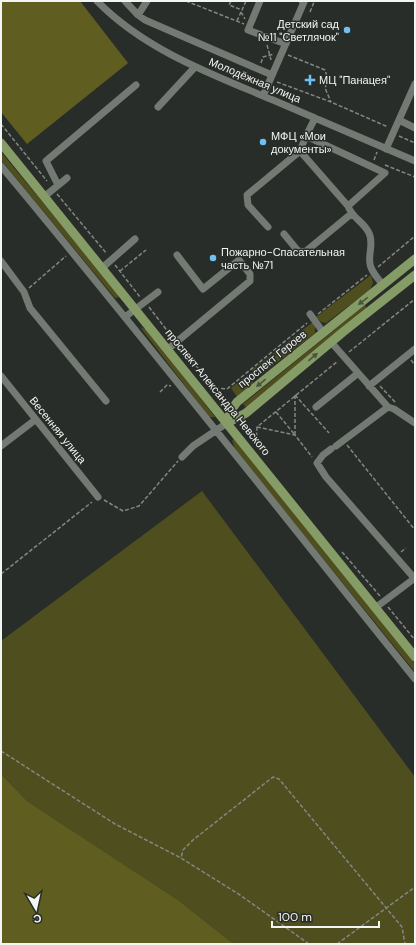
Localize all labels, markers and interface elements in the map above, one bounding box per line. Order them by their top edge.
place label: Детский сад №11 "Светлячок" [258,17,340,44]
marker: Детский сад №11 "Светлячок" [342,25,352,35]
street label: Молодёжная улица [207,54,304,106]
place label: МЦ "Панацея" [319,73,390,87]
marker: МЦ "Панацея" [304,74,316,86]
place label: МФЦ «Мои документы» [271,129,332,156]
marker: МФЦ «Мои документы» [258,137,268,147]
place label: Пожарно-Спасательная часть №71 [221,245,345,272]
marker: Пожарно-Спасательная часть №71 [208,253,218,263]
one-way arrow [357,297,368,305]
street label: проспект Александра Невского [163,326,273,458]
street label: проспект Героев [235,327,309,391]
one-way arrow [308,353,318,362]
one-way arrow [256,378,267,387]
street label: Весенняя улица [27,394,90,467]
north arrow [16,889,56,929]
scale bar [272,903,379,929]
text: 100 m [278,909,312,925]
text: С [32,911,43,926]

